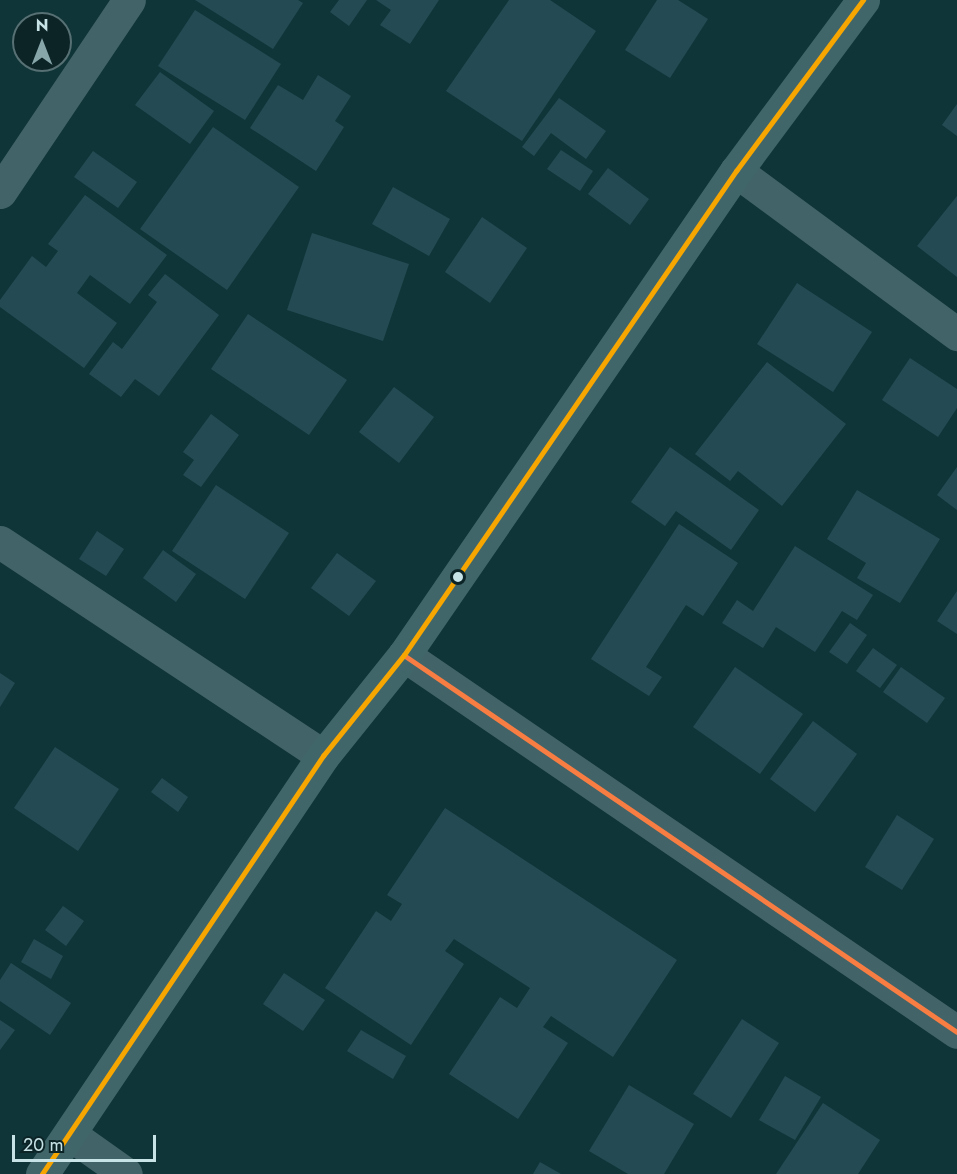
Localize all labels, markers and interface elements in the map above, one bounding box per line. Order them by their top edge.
north arrow [12,12,72,72]
text: N [36,14,48,37]
unlabelled marker [452,571,464,583]
scale bar [15,1123,159,1161]
text: 20 m [23,1132,63,1158]

